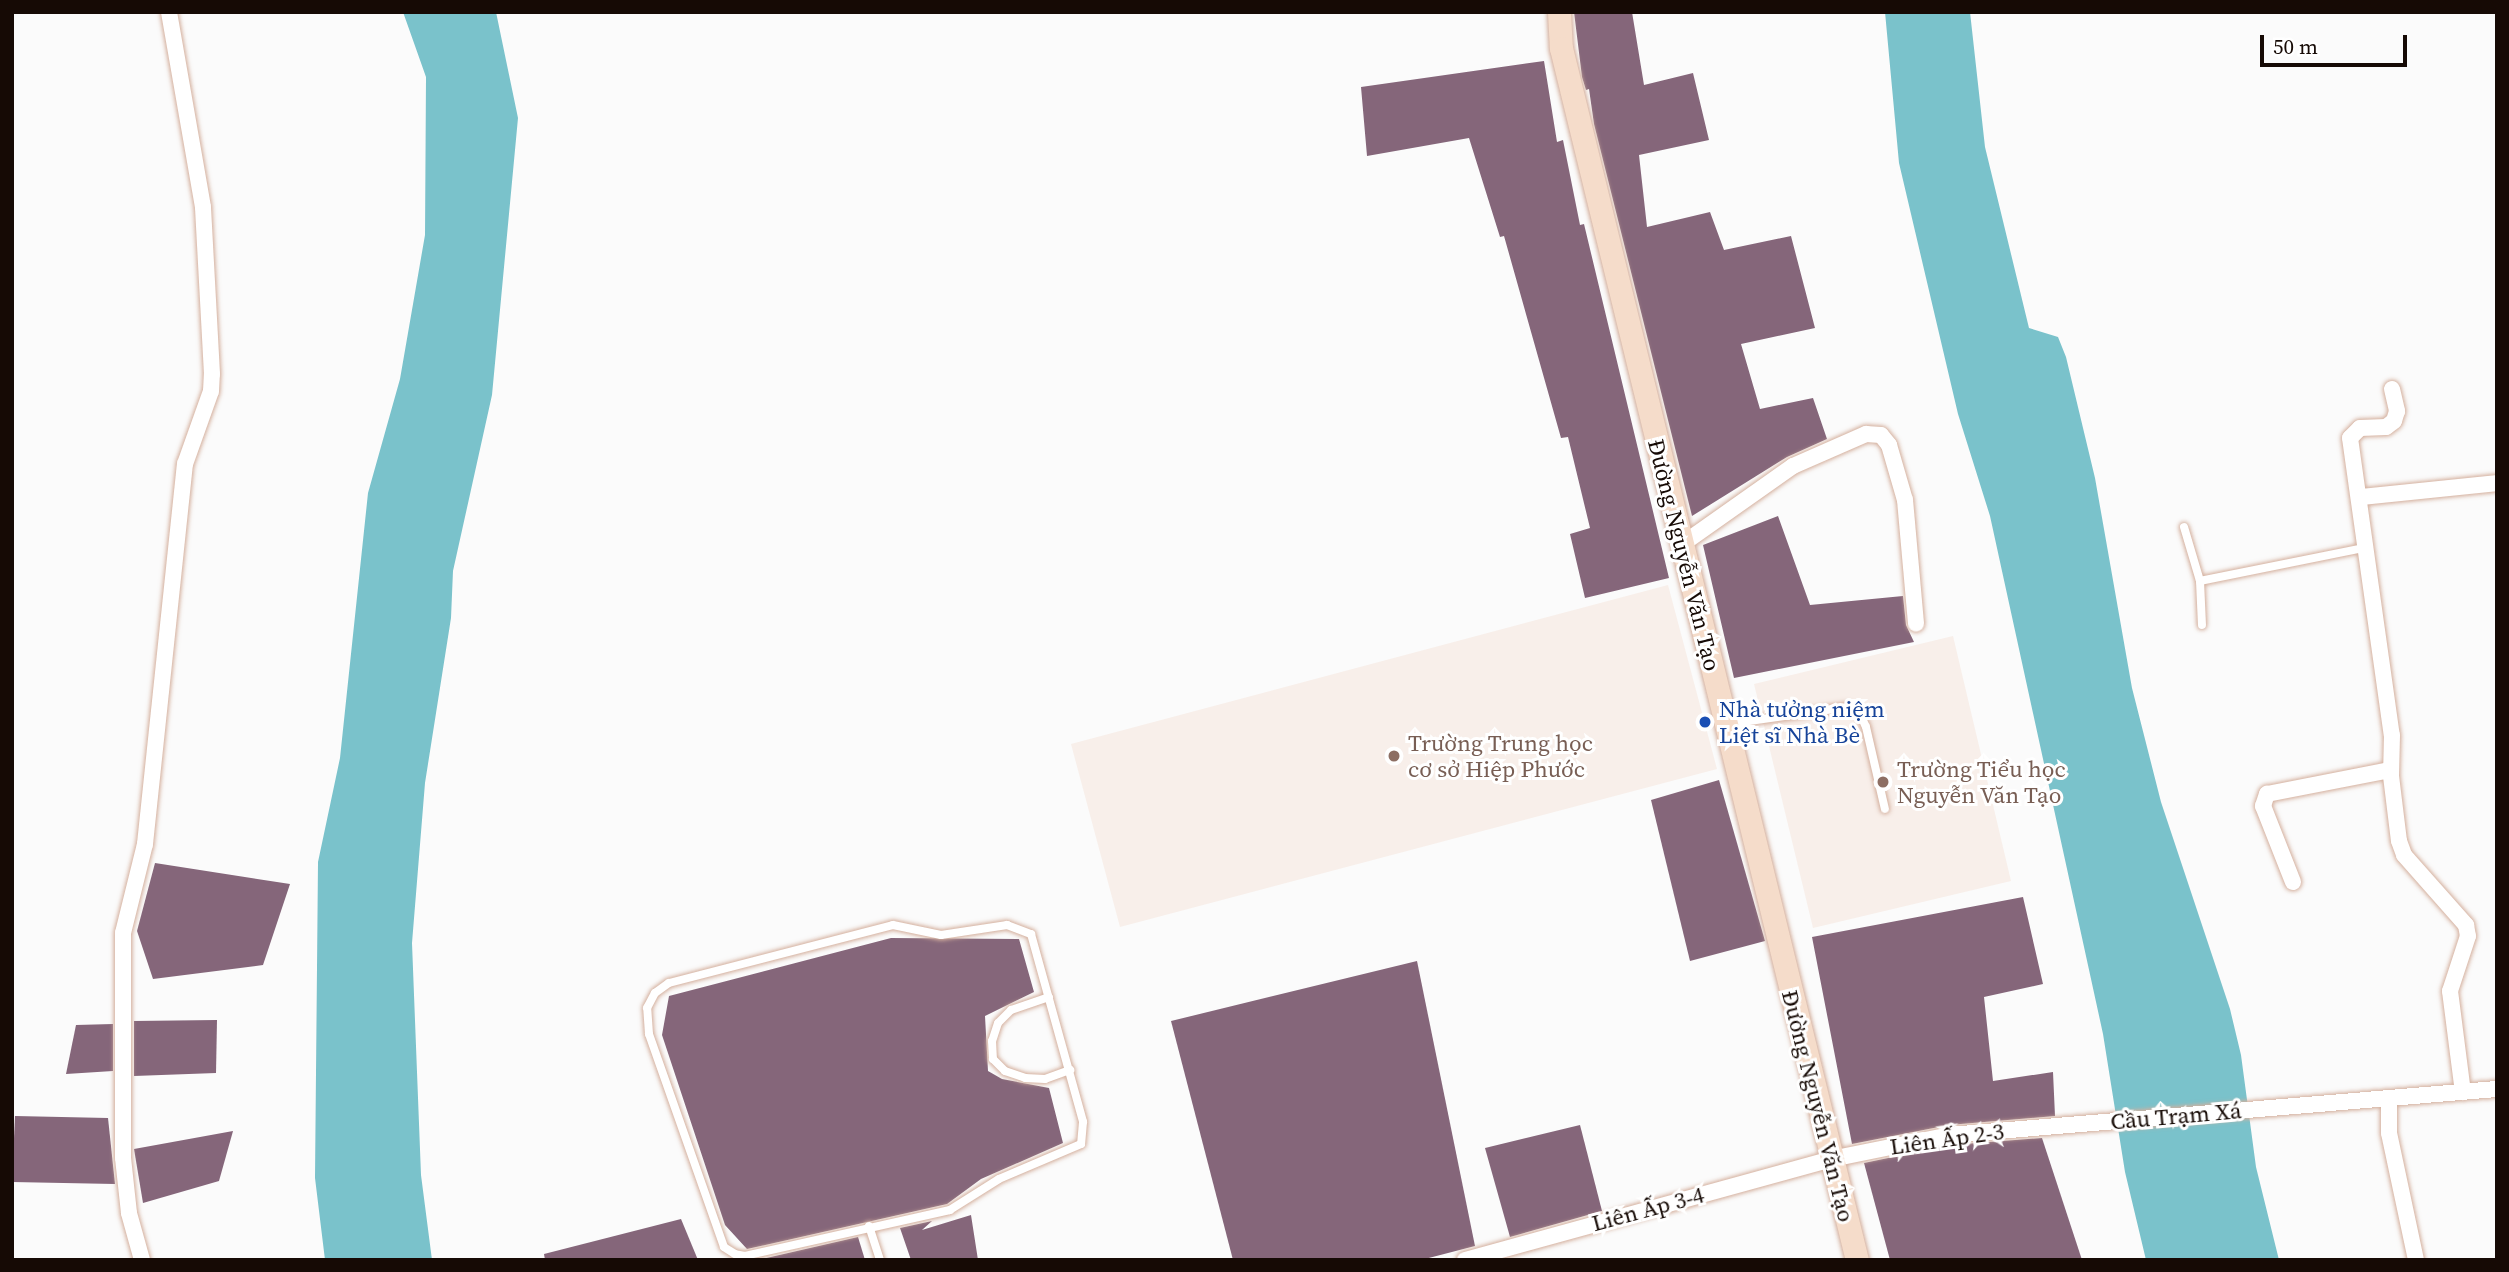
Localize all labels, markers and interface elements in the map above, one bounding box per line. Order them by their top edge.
scale bar [2264,21,2411,65]
text: 50 m [2273,32,2318,61]
street label: Đường Nguyễn Văn Tạo [1642,436,1726,674]
place label: Nhà tưởng niệm Liệt sĩ Nhà Bè [1719,695,1885,749]
marker: Nhà tưởng niệm Liệt sĩ Nhà Bè [1697,714,1713,730]
place label: Trường Trung học cơ sở Hiệp Phước [1408,729,1593,783]
marker: Trường Trung học cơ sở Hiệp Phước [1386,748,1402,764]
place label: Trường Tiểu học Nguyễn Văn Tạo [1897,755,2066,809]
marker: Trường Tiểu học Nguyễn Văn Tạo [1875,774,1891,790]
street label: Đường Nguyễn Văn Tạo [1776,987,1860,1225]
street label: Cầu Trạm Xá [2109,1097,2243,1135]
street label: Liên Ấp 2-3 [1888,1117,2006,1161]
street label: Liên Ấp 3-4 [1589,1181,1707,1237]

